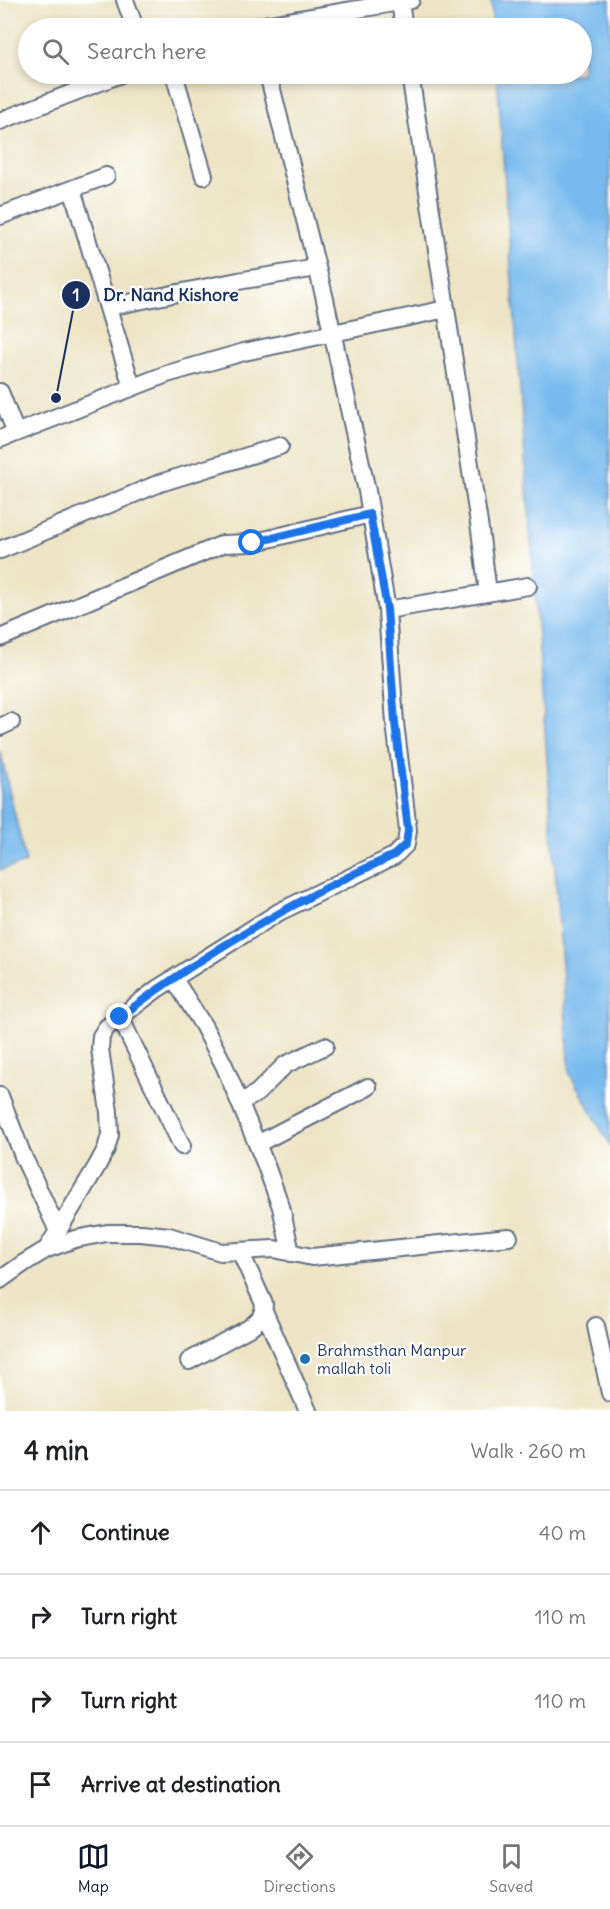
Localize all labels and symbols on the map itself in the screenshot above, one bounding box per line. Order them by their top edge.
callout: Dr. Nand Kishore [61,277,250,313]
text: 1 [72,283,80,306]
text: Dr. Nand Kishore [103,283,239,306]
route start [238,529,264,555]
route end [106,1003,132,1029]
place label: Brahmsthan Manpur mallah toli [317,1340,467,1378]
marker: Brahmsthan Manpur mallah toli [298,1352,312,1366]

